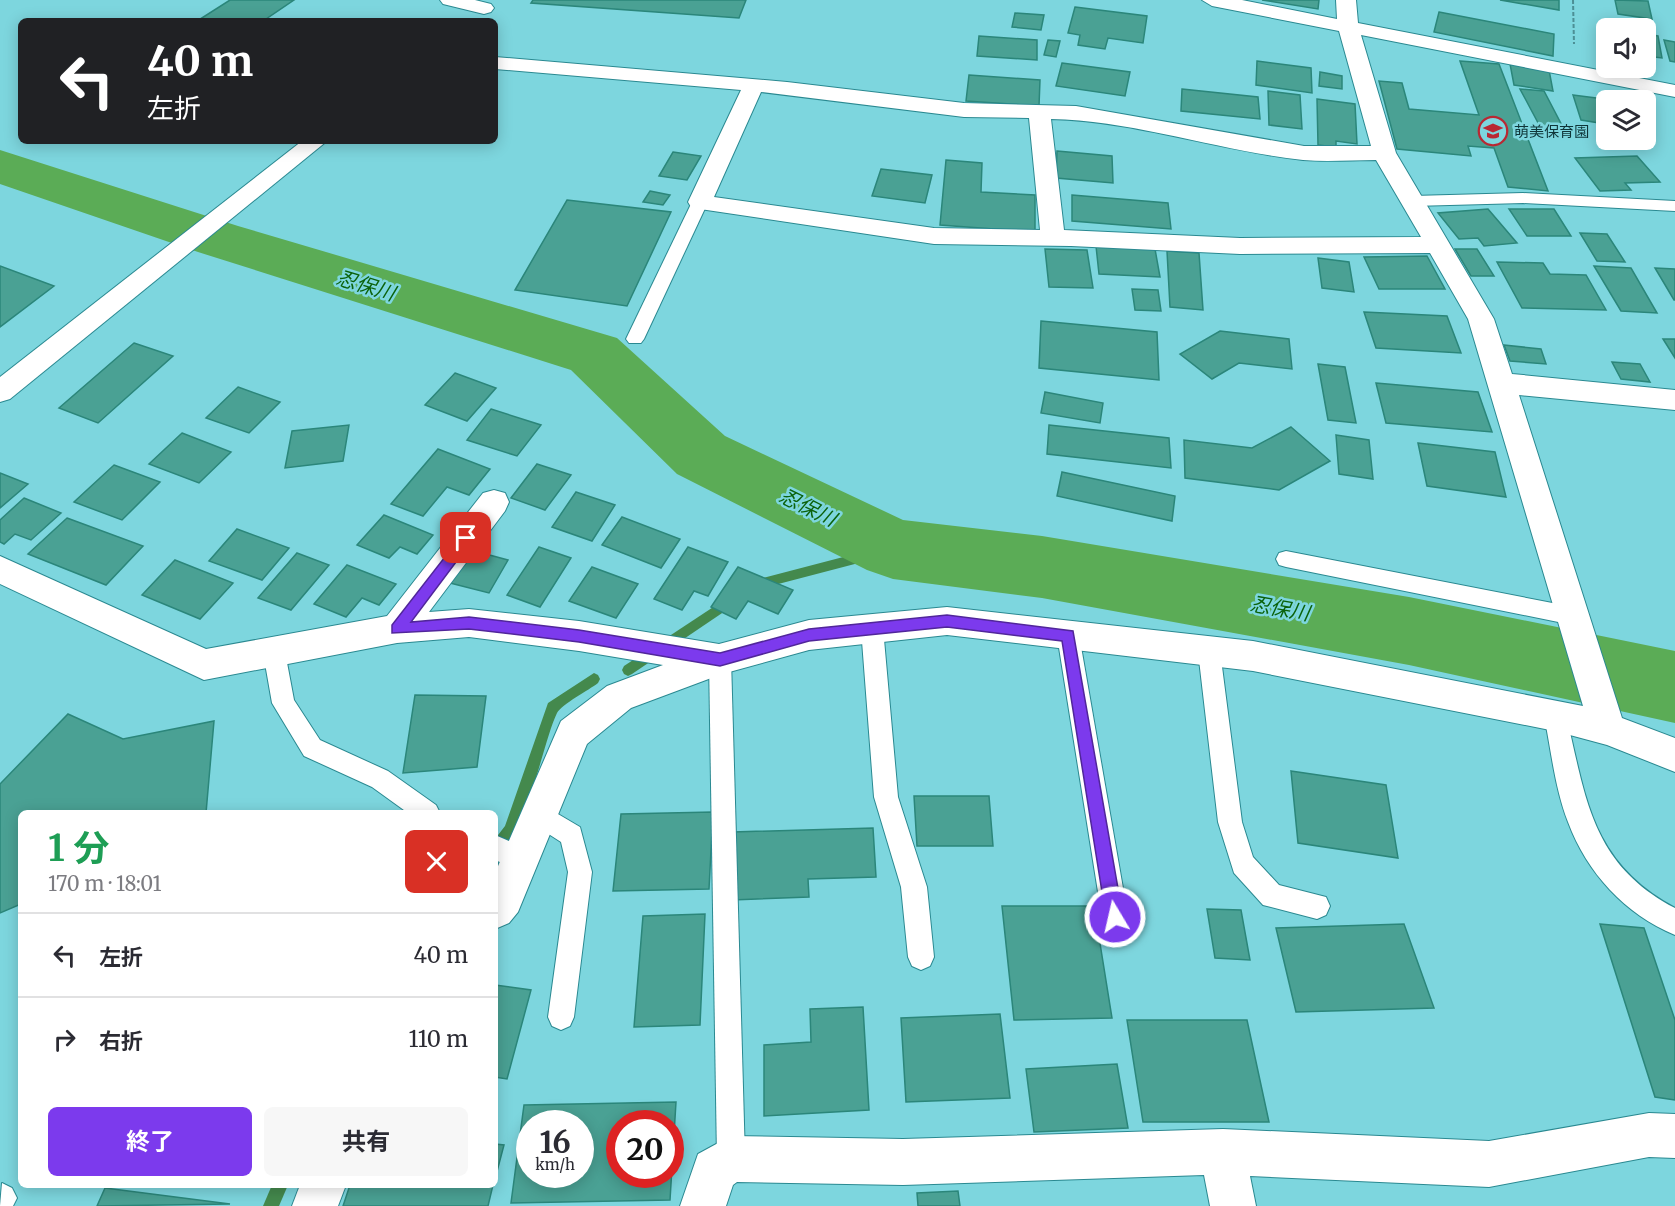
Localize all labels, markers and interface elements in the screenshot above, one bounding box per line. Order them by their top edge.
map controls [1596,18,1656,150]
button: sound [1596,18,1656,78]
text: 40 m [147,35,253,87]
icon: left [48,42,126,120]
button: layers [1596,90,1656,150]
text: 左折 [147,91,201,125]
school or university icon: 萌美保育園 [1477,115,1509,147]
place label: 萌美保育園 [1514,122,1589,141]
water label: 忍保川 [334,264,400,306]
water label: 忍保川 [776,483,842,532]
pin [440,512,491,563]
icon: arrive [449,521,482,554]
water label: 忍保川 [1248,590,1314,626]
text: 1 分 [48,826,109,871]
button: close [405,830,468,893]
text: 170 m · 18:01 [48,871,162,896]
position arrow [1083,885,1147,949]
icon: left [48,939,81,972]
text: 40 m [413,941,468,969]
text: 左折 [99,943,143,971]
icon: right [48,1023,81,1056]
text: 110 m [409,1025,468,1053]
text: 右折 [99,1027,143,1055]
button: 終了 [48,1107,252,1176]
button: 共有 [264,1107,468,1176]
speed limit sign: 20 [606,1110,684,1188]
text: 16 [539,1123,571,1161]
text: km/h [535,1155,575,1174]

